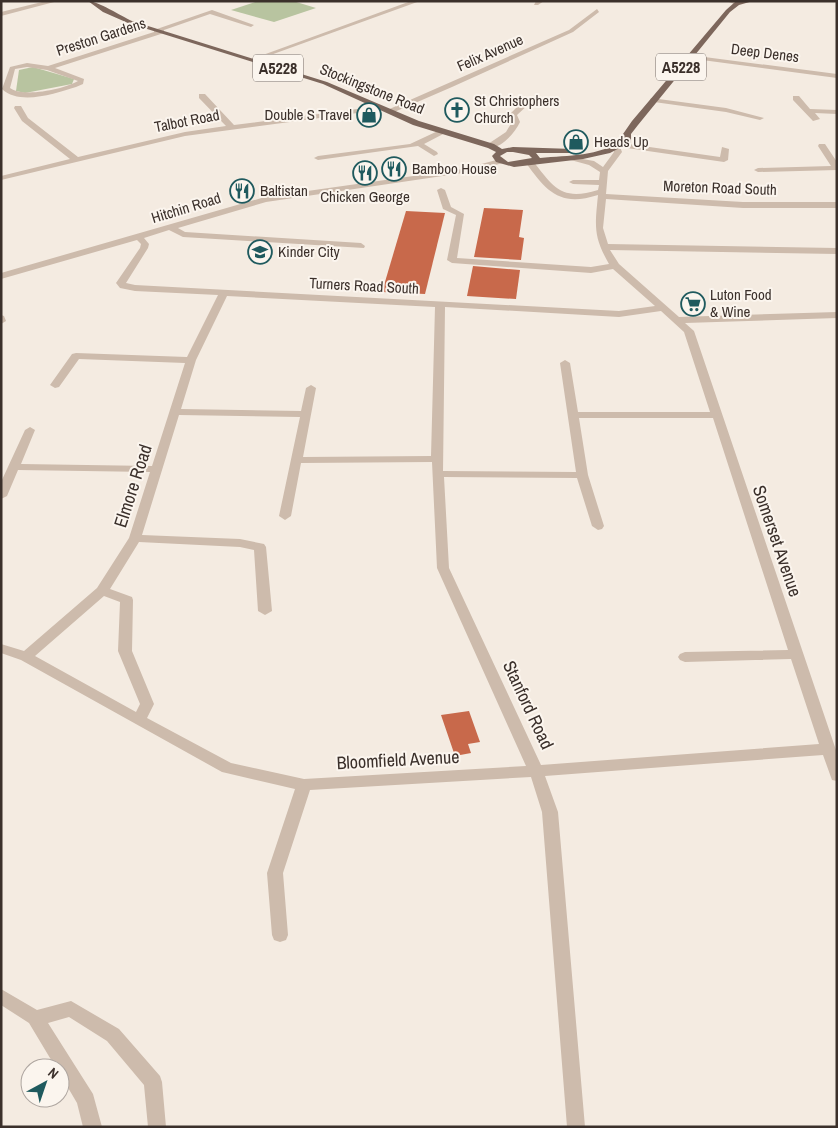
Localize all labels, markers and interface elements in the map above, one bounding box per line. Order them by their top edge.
street label: Preston Gardens [53,12,148,61]
street label: Felix Avenue [453,29,526,76]
street label: Deep Denes [730,38,800,67]
road number: A5228 [253,54,303,82]
road number: A5228 [656,54,706,80]
street label: Stockingstone Road [317,58,427,119]
place label: St Christophers Church [474,90,559,128]
church icon: St Christophers Church [444,97,470,123]
shop icon: Double S Travel [356,102,382,128]
street label: Talbot Road [153,104,221,137]
place label: Double S Travel [264,104,352,125]
shop icon: Heads Up [563,129,589,155]
place label: Heads Up [594,131,649,152]
restaurant icon: Bamboo House [381,156,407,182]
place label: Bamboo House [412,158,497,179]
restaurant icon: Chicken George [352,160,378,186]
street label: Moreton Road South [663,175,777,200]
restaurant icon: Baltistan [229,178,255,204]
place label: Baltistan [260,180,308,201]
place label: Chicken George [320,186,410,207]
street label: Hitchin Road [148,187,223,228]
school or university icon: Kinder City [247,239,273,265]
place label: Kinder City [278,241,340,262]
street label: Turners Road South [309,272,419,299]
place label: Luton Food & Wine [710,284,772,322]
supermarket icon: Luton Food & Wine [680,291,706,317]
street label: Elmore Road [107,441,158,531]
street label: Somerset Avenue [747,482,808,600]
street label: Stanford Road [497,656,560,753]
street label: Bloomfield Avenue [336,744,460,775]
north arrow [20,1058,70,1108]
text: N [44,1063,62,1083]

